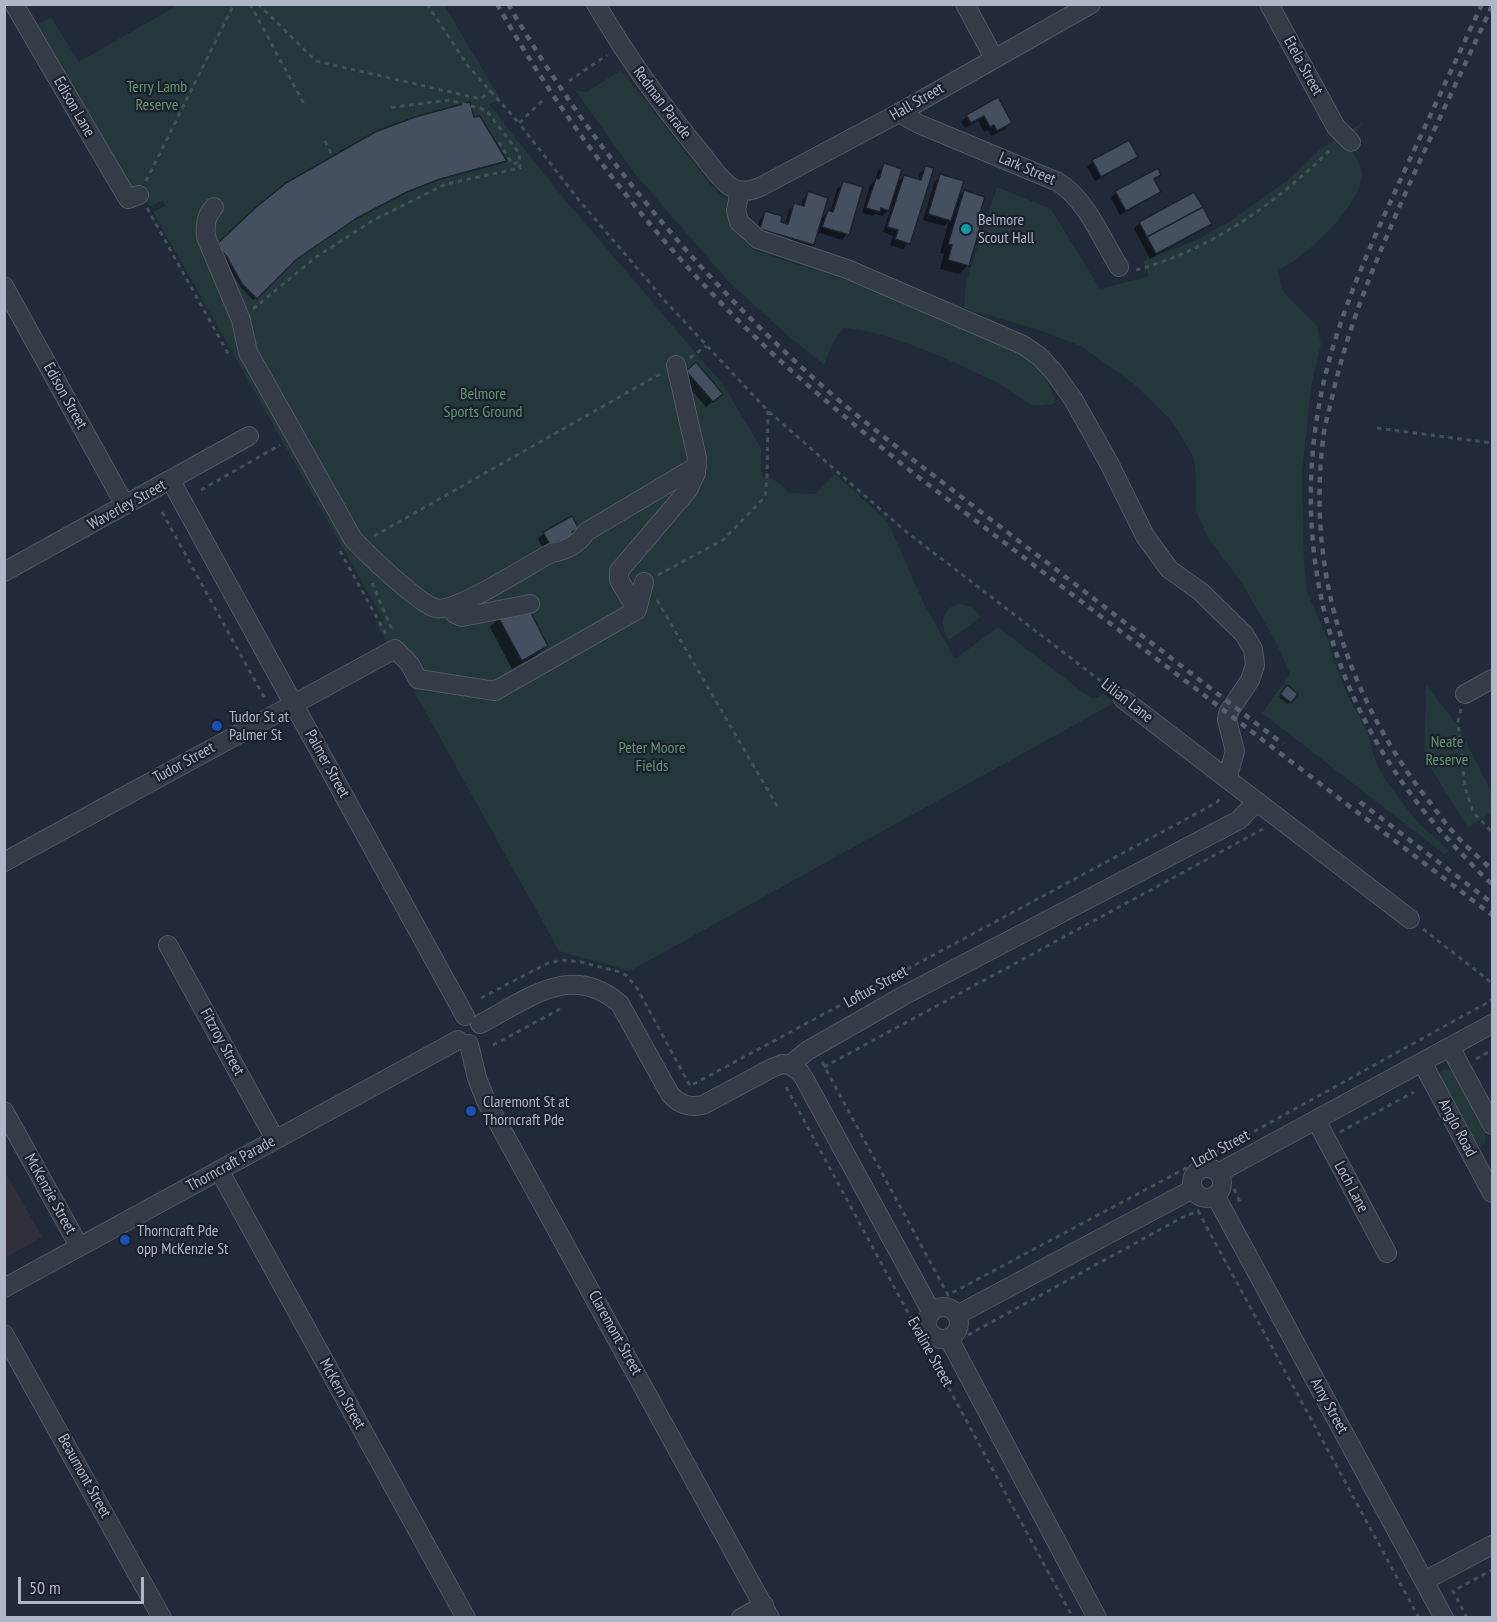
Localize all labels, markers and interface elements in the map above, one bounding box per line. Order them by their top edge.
street label: Etela Street [1279,33,1327,99]
street label: Redman Parade [629,63,695,143]
street label: Edison Lane [49,73,99,141]
park label: Terry Lamb Reserve [127,77,187,115]
street label: Hall Street [887,79,947,125]
street label: Lark Street [996,148,1058,190]
place label: Belmore Scout Hall [978,210,1034,248]
marker: Belmore Scout Hall [959,222,973,236]
street label: Edison Street [39,359,91,433]
park label: Belmore Sports Ground [444,384,522,422]
street label: Waverley Street [85,476,169,534]
street label: Lilian Lane [1097,675,1157,727]
place label: Tudor St at Palmer St [229,707,289,745]
marker: Tudor St at Palmer St [210,719,224,733]
street label: Palmer Street [300,727,354,801]
park label: Neate Reserve [1426,732,1468,770]
street label: Tudor Street [150,738,218,788]
park label: Peter Moore Fields [618,738,686,776]
street label: Loftus Street [841,962,911,1012]
street label: Fitzroy Street [196,1005,248,1079]
place label: Claremont St at Thorncraft Pde [483,1092,569,1130]
street label: Anglo Road [1434,1096,1480,1160]
marker: Claremont St at Thorncraft Pde [464,1104,478,1118]
street label: Loch Street [1189,1126,1253,1172]
street label: Thorncraft Parade [183,1132,279,1196]
street label: McKenzie Street [20,1150,80,1238]
street label: Loch Lane [1330,1158,1372,1216]
place label: Thorncraft Pde opp McKenzie St [137,1221,228,1259]
marker: Thorncraft Pde opp McKenzie St [118,1233,132,1247]
street label: Claremont Street [584,1287,646,1379]
street label: Evaline Street [903,1314,957,1390]
street label: McKern Street [315,1355,369,1433]
street label: Amy Street [1306,1375,1352,1437]
street label: Beaumont Street [53,1431,115,1521]
scale bar [21,1565,147,1603]
text: 50 m [29,1576,61,1599]

